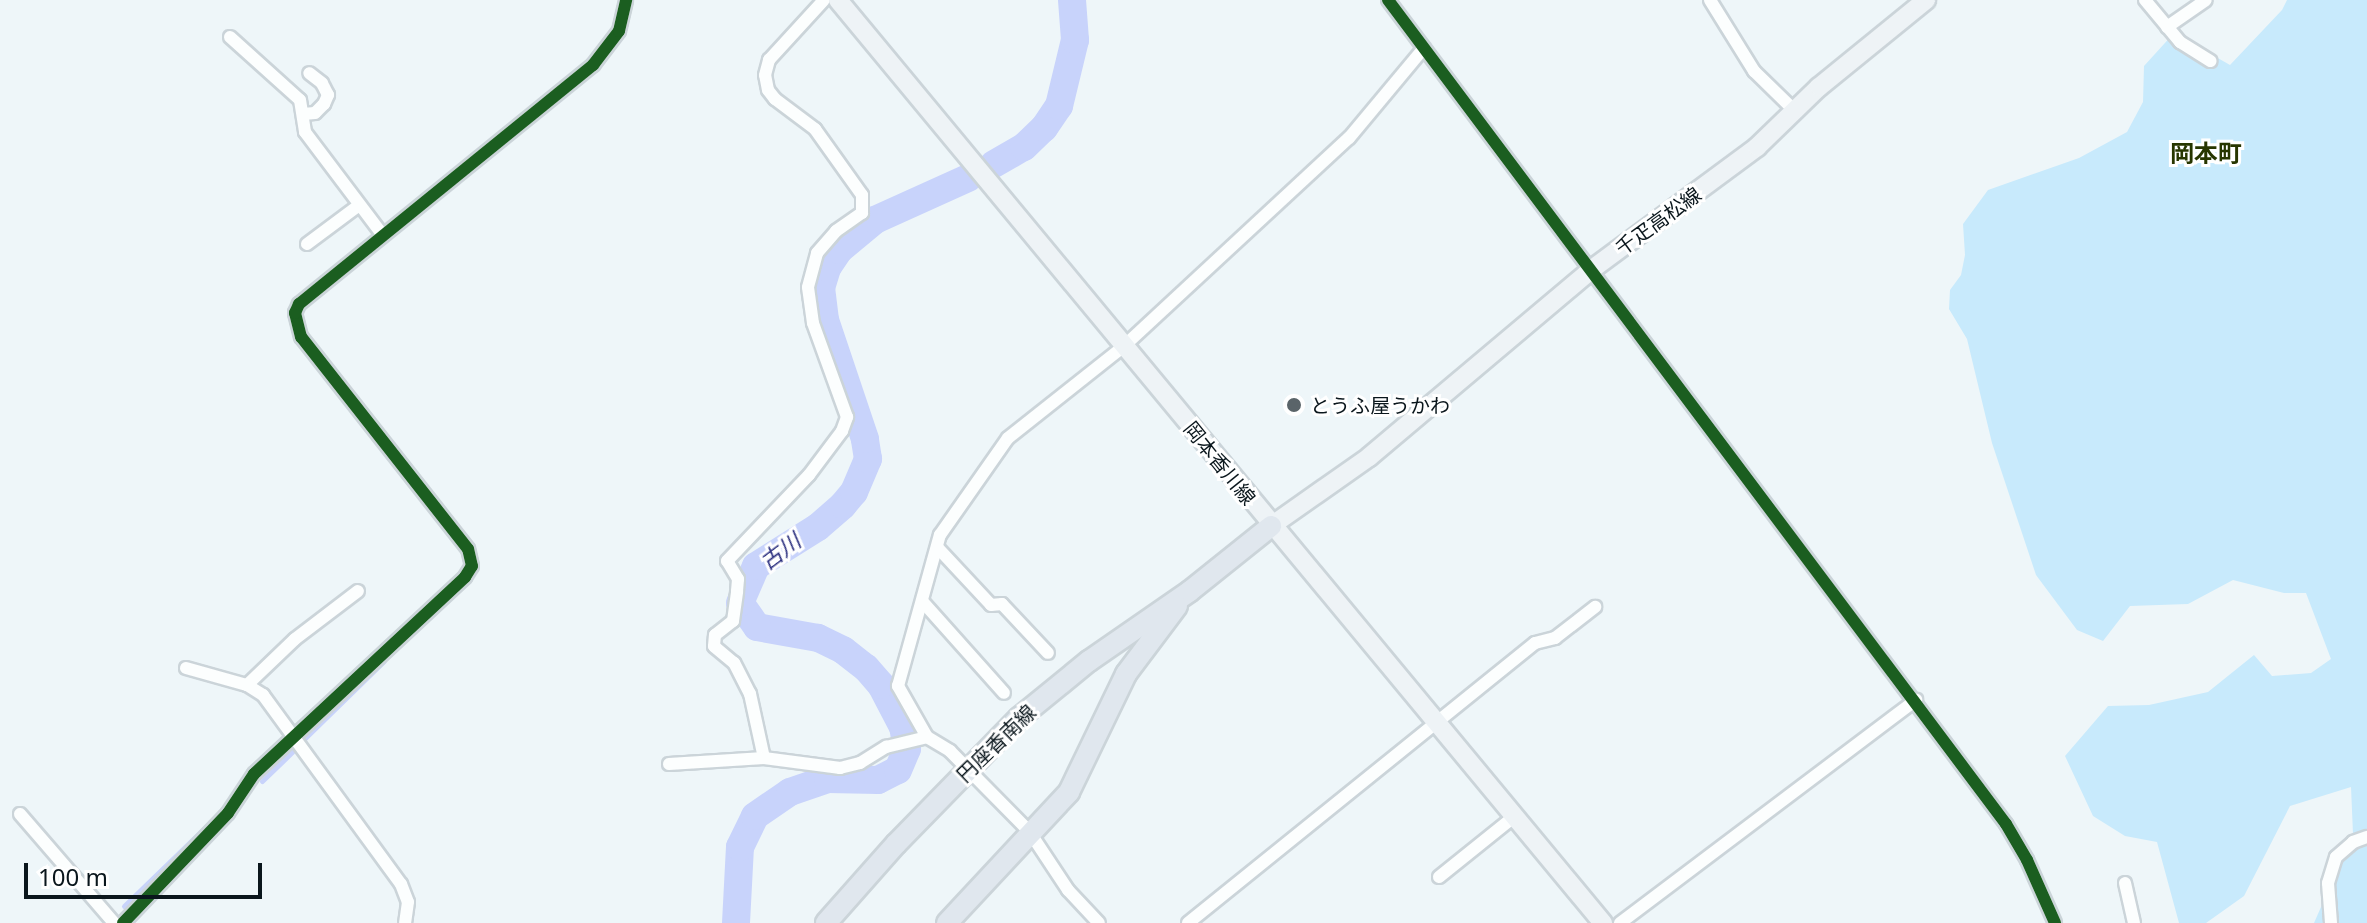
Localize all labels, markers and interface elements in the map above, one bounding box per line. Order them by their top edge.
district label: 岡本町 [2170,139,2242,167]
street label: 千疋高松線 [1610,182,1706,260]
place label: とうふ屋うかわ [1310,393,1450,417]
marker: とうふ屋うかわ [1285,396,1303,414]
street label: 岡本香川線 [1179,417,1261,509]
water label: 古川 [754,527,806,575]
street label: 円座香南線 [952,700,1040,786]
scale bar [28,847,266,897]
text: 100 m [38,860,108,893]

